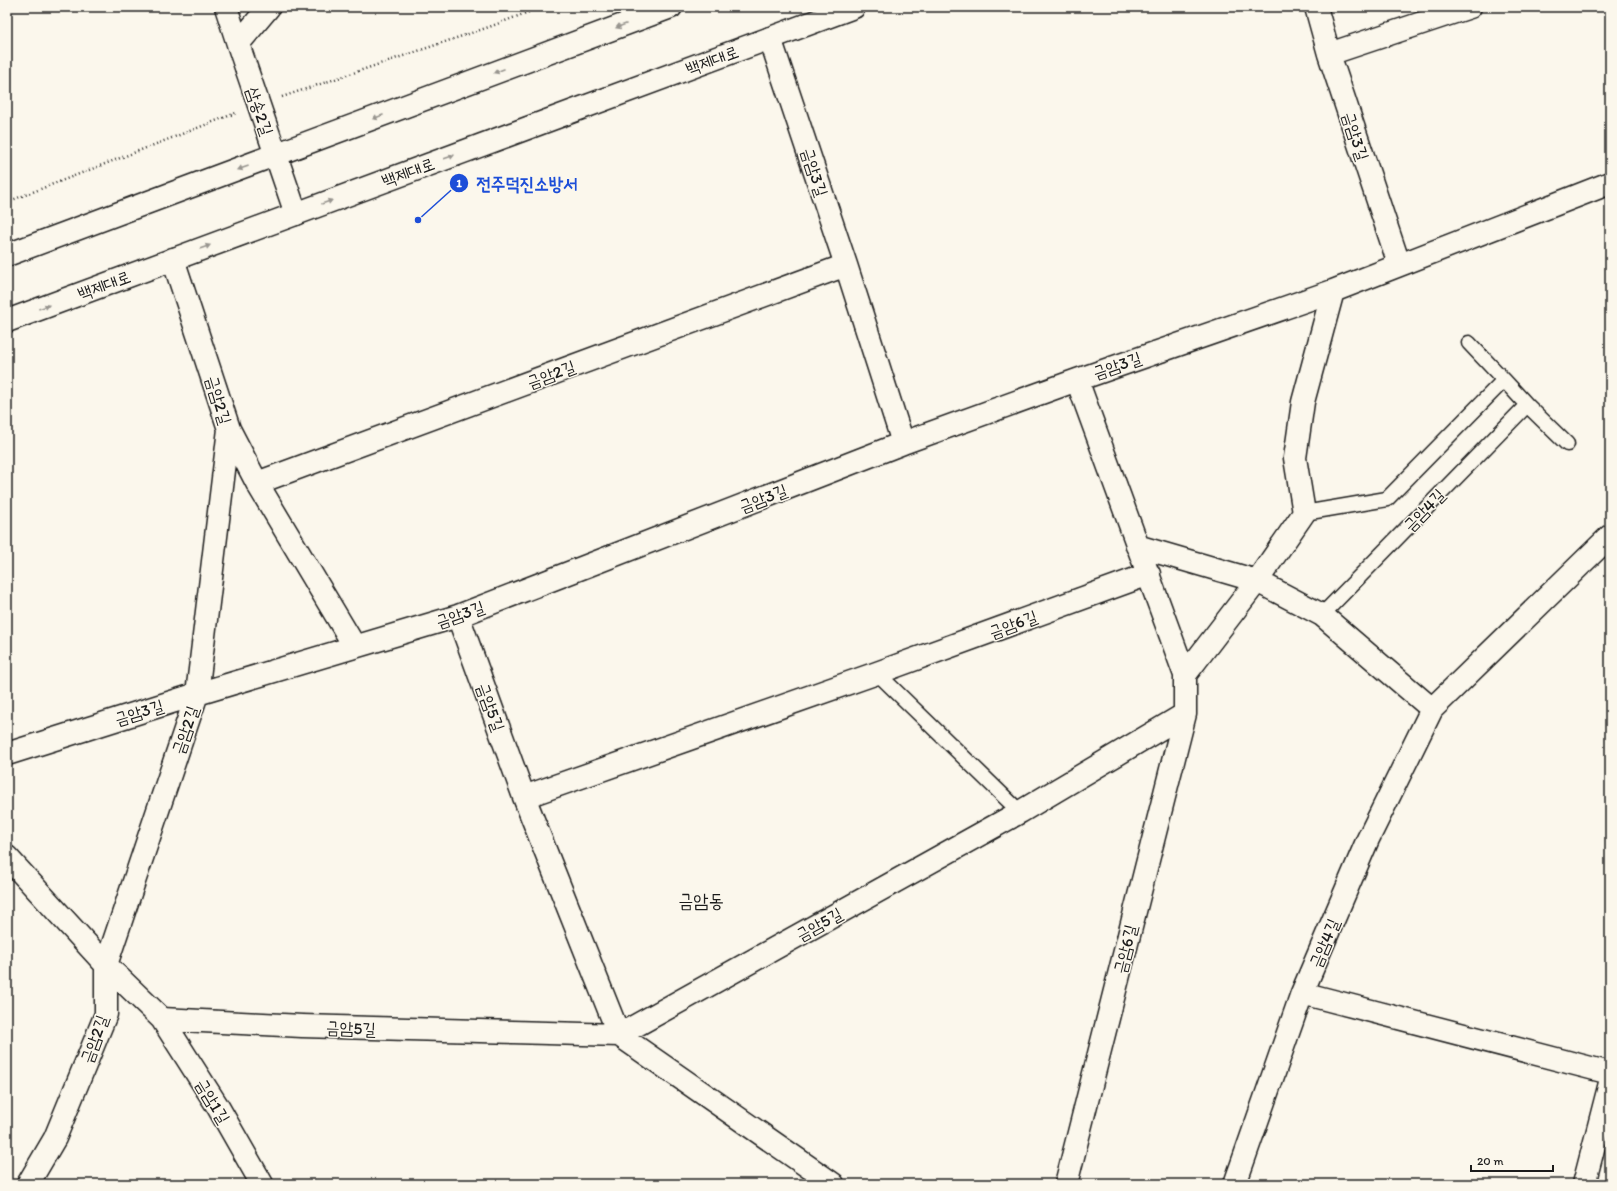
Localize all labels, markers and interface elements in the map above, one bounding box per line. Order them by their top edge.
one-way arrow [615,23,627,29]
street label: 백제대로 [683,41,741,79]
one-way arrow [493,69,505,75]
street label: 삼송2길 [242,84,278,138]
street label: 금암3길 [1339,109,1373,163]
one-way arrow [371,114,383,120]
street label: 금암3길 [798,145,832,199]
street label: 백제대로 [379,153,437,191]
one-way arrow [443,154,455,160]
one-way arrow [236,165,248,171]
callout: 전주덕진소방서 [449,168,586,198]
text: 전주덕진소방서 [476,173,578,195]
text: 1 [456,176,462,190]
one-way arrow [321,199,333,205]
one-way arrow [199,244,211,250]
street label: 백제대로 [75,266,133,304]
one-way arrow [38,304,50,310]
street label: 금암3길 [1090,347,1144,383]
street label: 금암2길 [524,356,578,392]
street label: 금암2길 [202,373,236,427]
street label: 금암3길 [736,480,790,516]
street label: 금암4길 [1399,484,1449,535]
street label: 금암3길 [433,596,487,632]
street label: 금암6길 [986,606,1040,642]
street label: 금암5길 [473,680,509,734]
street label: 금암3길 [112,695,166,729]
street label: 금암2길 [167,703,203,757]
district label: 금암동 [678,889,724,912]
street label: 금암5길 [792,903,846,945]
street label: 금암4길 [1305,915,1343,971]
street label: 금암6길 [1109,922,1141,976]
street label: 금암2길 [76,1012,112,1066]
street label: 금암5길 [326,1017,377,1039]
street label: 금암1길 [192,1075,234,1127]
scale bar [1471,1147,1553,1173]
text: 20 m [1477,1154,1504,1168]

